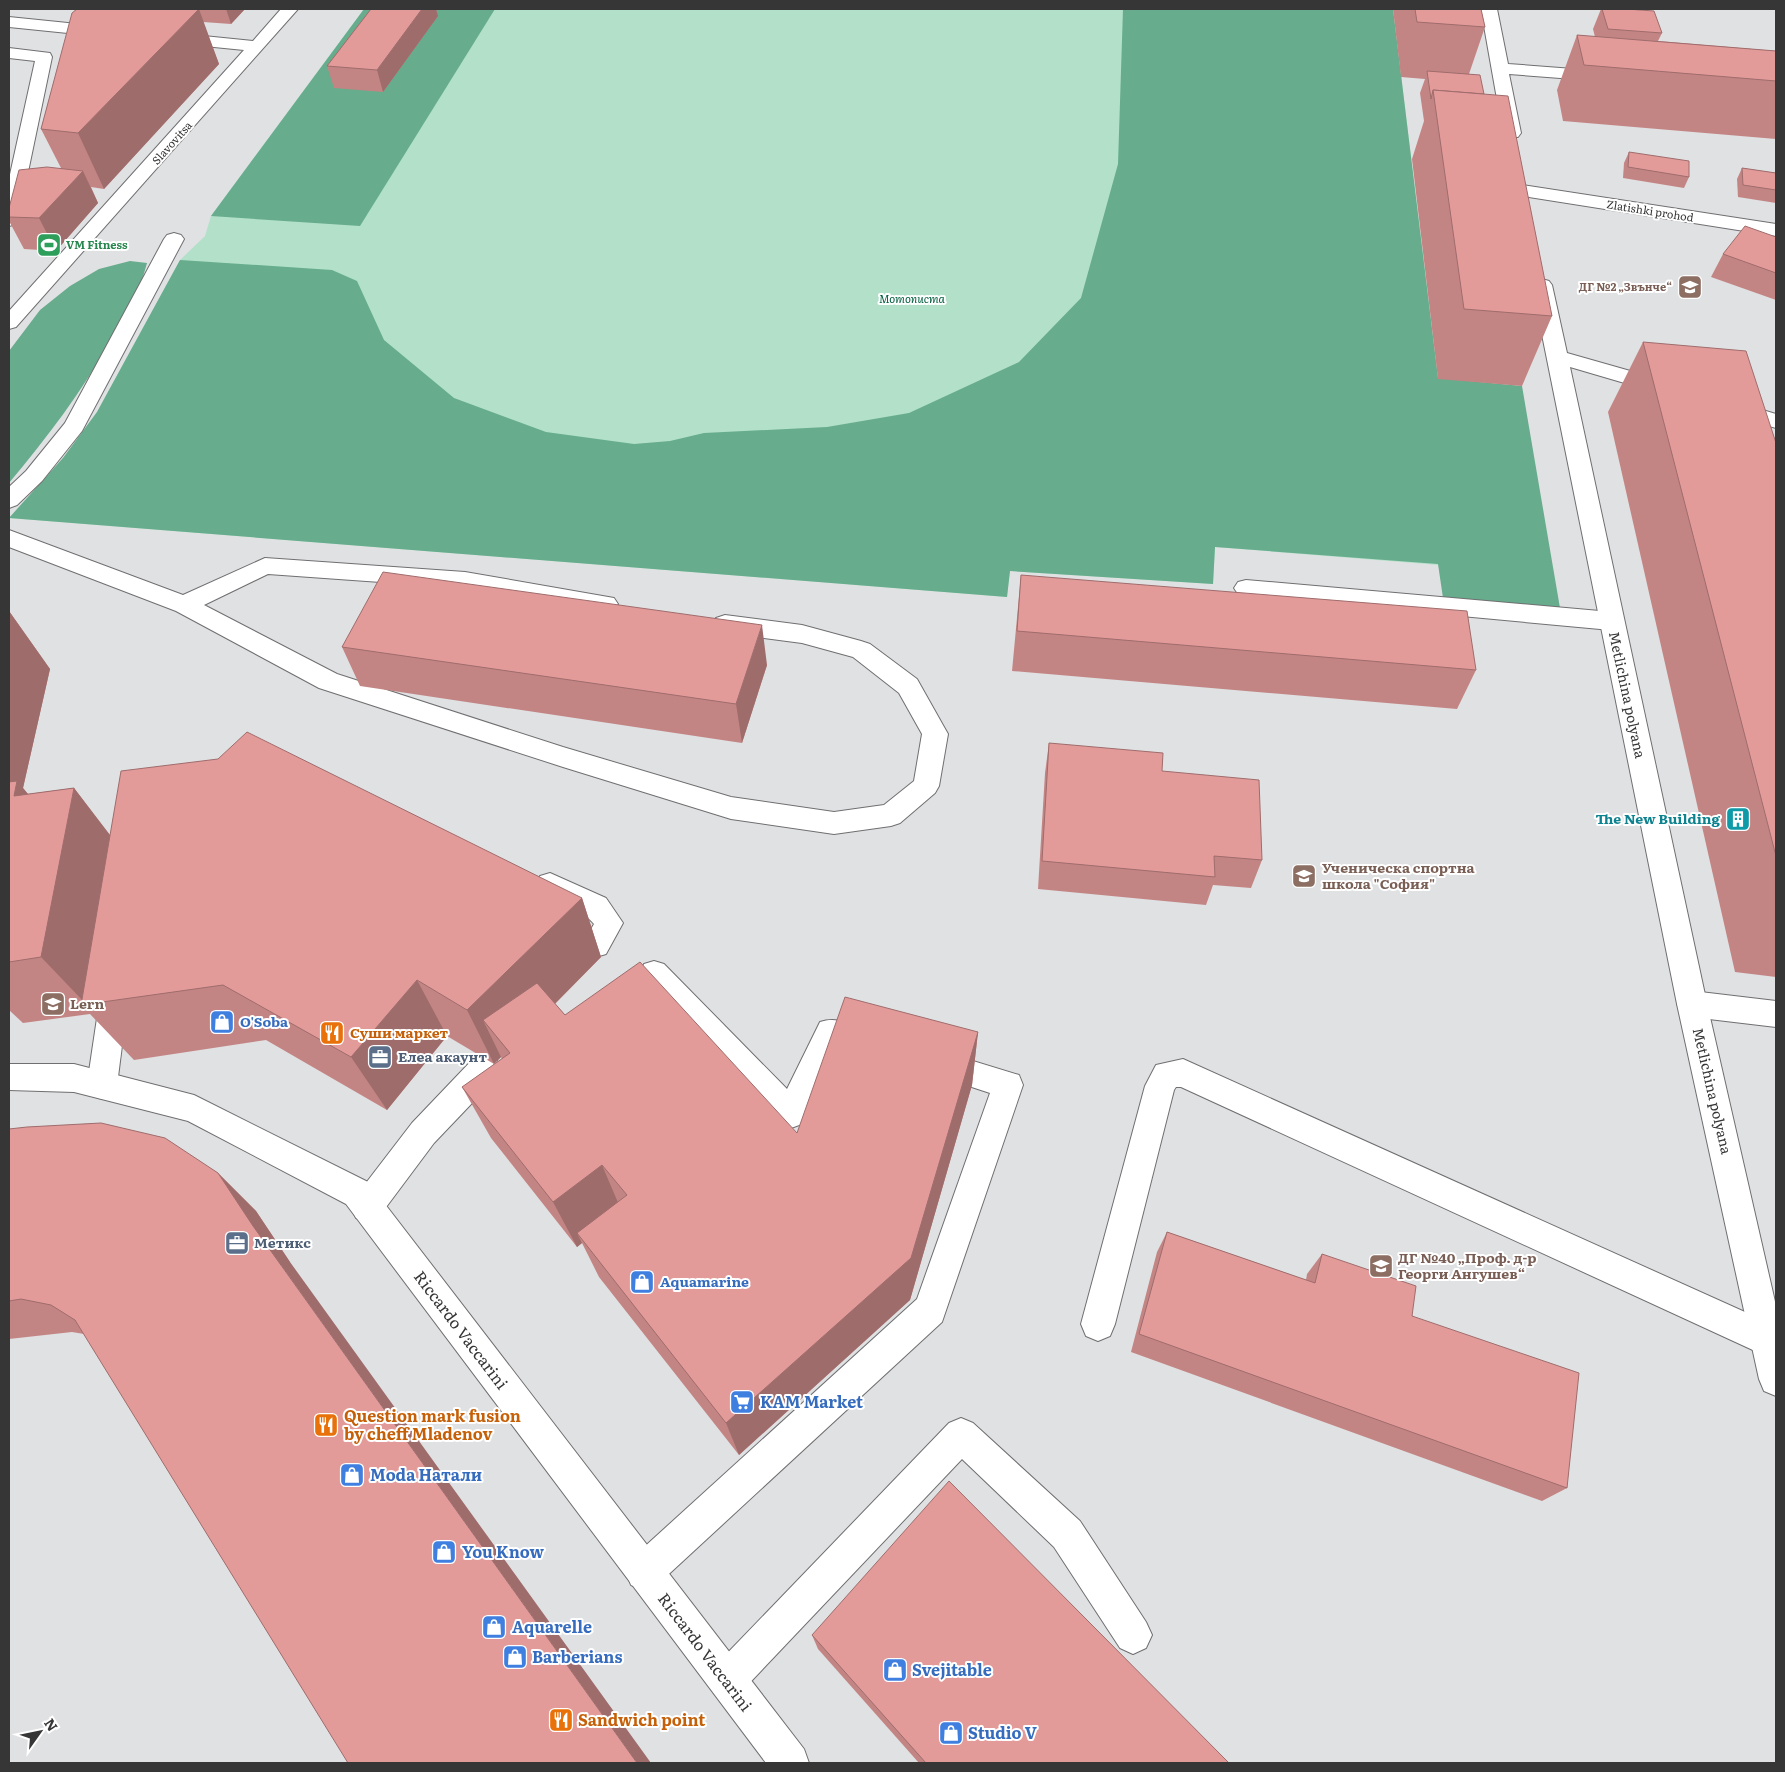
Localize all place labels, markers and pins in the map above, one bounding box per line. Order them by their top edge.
sports icon: VM Fitness [36,232,62,258]
place label: VM Fitness [66,236,128,252]
school or university icon: ДГ №2 „Звънче“ [1677,274,1703,300]
place label: ДГ №2 „Звънче“ [1579,278,1672,294]
building icon: The New Building [1725,806,1751,832]
place label: The New Building [1595,808,1721,828]
place label: Ученическа спортна школа "София" [1322,857,1476,893]
school or university icon: Ученическа спортна школа "София" [1291,863,1317,889]
school or university icon: Lern [40,991,66,1017]
place label: Lern [70,993,104,1013]
shop icon: O'Soba [209,1009,235,1035]
place label: O'Soba [240,1011,289,1031]
restaurant icon: Суши маркет [319,1020,345,1046]
place label: Суши маркет [350,1022,449,1042]
office icon: Елеа акаунт [367,1044,393,1070]
place label: Елеа акаунт [398,1046,487,1066]
office icon: Метикс [224,1230,250,1256]
place label: Метикс [254,1232,311,1252]
place label: ДГ №40 „Проф. д-р Георги Ангушев“ [1398,1247,1536,1283]
school or university icon: ДГ №40 „Проф. д-р Георги Ангушев“ [1368,1253,1394,1279]
shop icon: Aquamarine [629,1269,655,1295]
place label: Aquamarine [660,1271,749,1291]
supermarket icon: KAM Market [729,1389,755,1415]
place label: KAM Market [760,1389,863,1413]
place label: Question mark fusion by cheff Mladenov [344,1403,521,1445]
restaurant icon: Question mark fusion by cheff Mladenov [313,1412,339,1438]
shop icon: Moda Натали [339,1462,365,1488]
place label: Moda Натали [370,1462,482,1486]
shop icon: You Know [431,1539,457,1565]
place label: You Know [462,1539,544,1563]
shop icon: Aquarelle [481,1614,507,1640]
place label: Aquarelle [512,1614,592,1638]
shop icon: Barberians [502,1644,528,1670]
place label: Barberians [532,1644,622,1668]
shop icon: Svejitable [882,1657,908,1683]
place label: Svejitable [912,1657,992,1681]
restaurant icon: Sandwich point [548,1707,574,1733]
place label: Sandwich point [578,1707,705,1731]
shop icon: Studio V [938,1720,964,1746]
place label: Studio V [968,1720,1037,1744]

